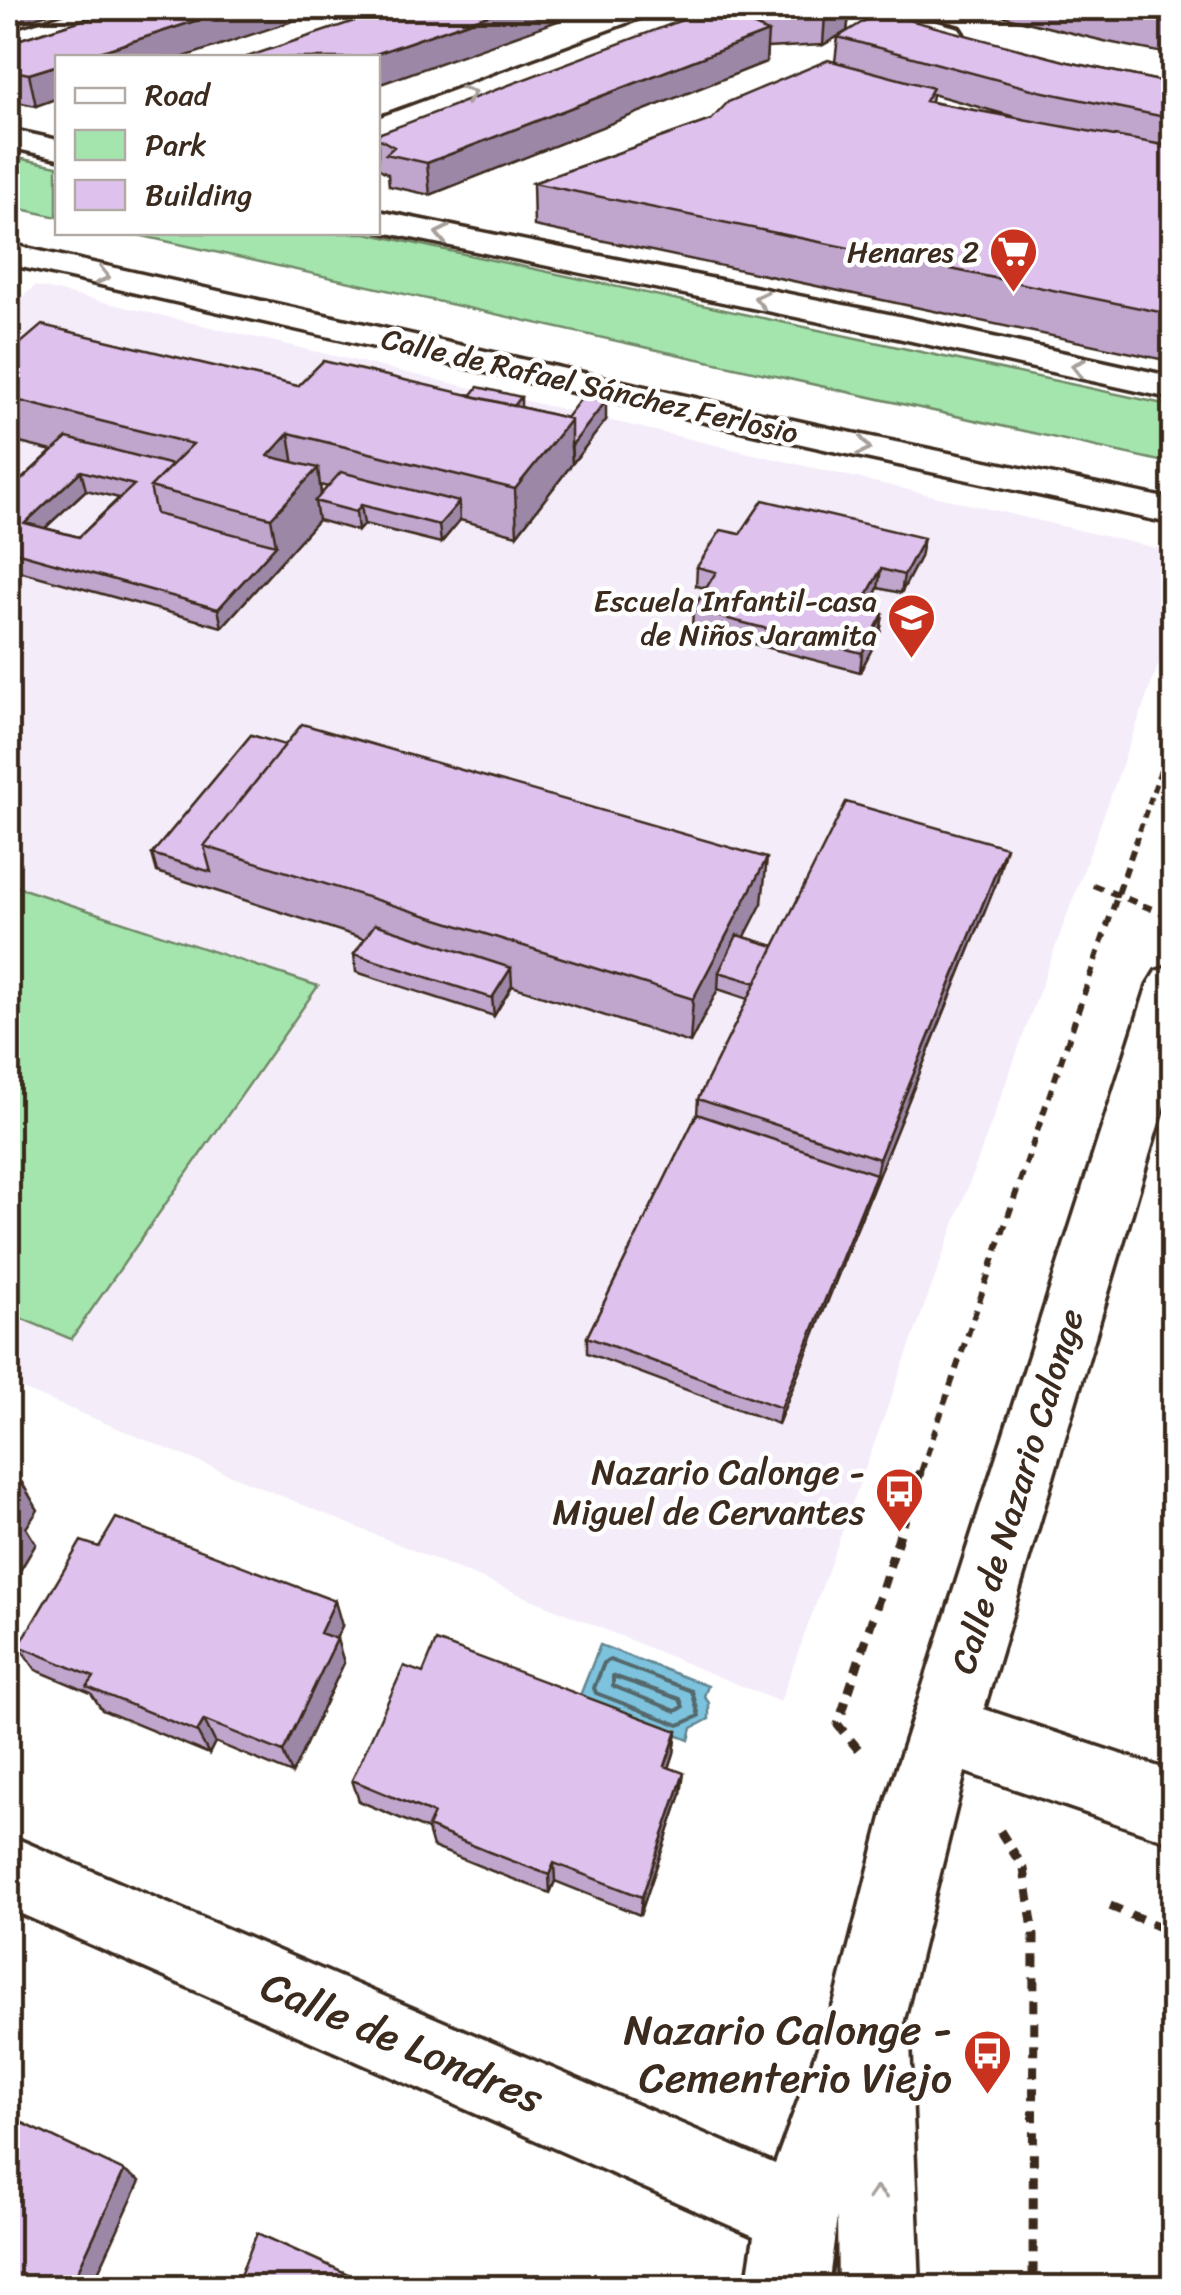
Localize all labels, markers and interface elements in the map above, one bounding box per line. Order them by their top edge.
legend [55,55,380,235]
text: Road [145,68,212,122]
one-way arrow [459,86,477,106]
text: Park [145,118,207,172]
text: Building [145,168,252,222]
one-way arrow [434,224,451,245]
place label: Henares 2 [847,225,979,279]
supermarket icon: Henares 2 [988,226,1040,294]
one-way arrow [94,264,111,285]
one-way arrow [752,289,769,310]
street label: Calle de Rafael Sánchez Ferlosio [376,312,804,460]
one-way arrow [1070,358,1087,379]
one-way arrow [855,435,872,456]
place label: Escuela Infantil-casa de Niños Jaramita [594,574,877,662]
school or university icon: Escuela Infantil-casa de Niños Jaramita [886,592,938,660]
street label: Calle de Nazario Calonge [932,1301,1102,1681]
place label: Nazario Calonge - Miguel de Cervantes [552,1441,865,1543]
bus stop icon: Nazario Calonge - Miguel de Cervantes [874,1466,926,1534]
street label: Calle de Londres [249,1949,555,2135]
place label: Nazario Calonge - Cementerio Viejo [624,1993,952,2115]
bus stop icon: Nazario Calonge - Cementerio Viejo [961,2028,1013,2096]
one-way arrow [867,2185,888,2201]

